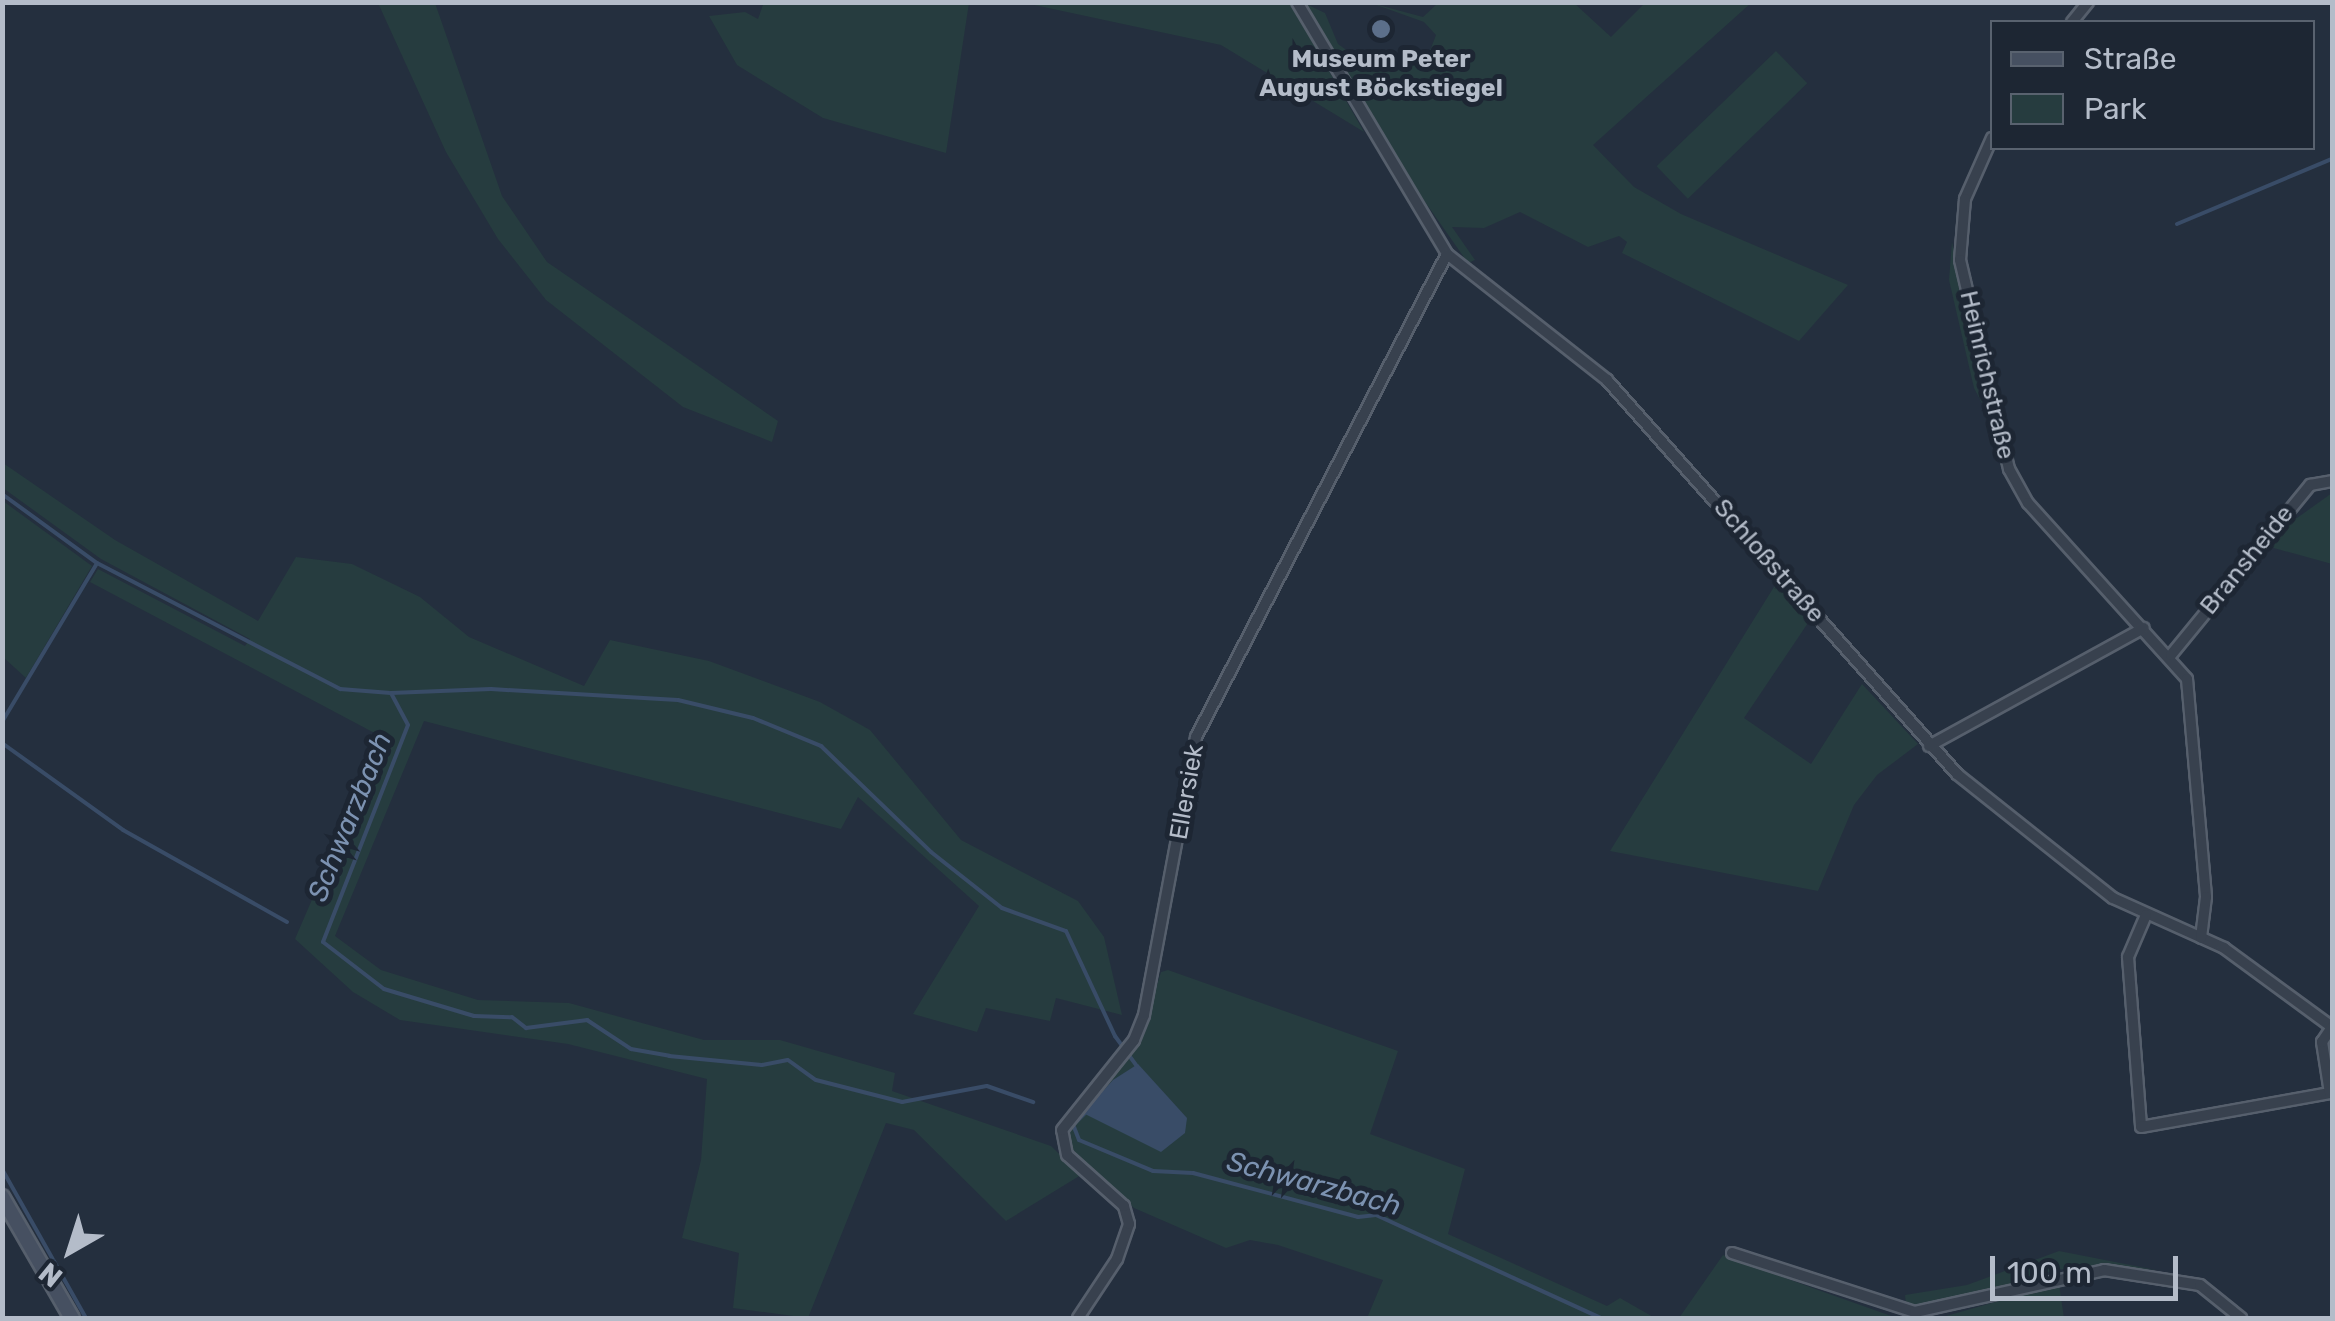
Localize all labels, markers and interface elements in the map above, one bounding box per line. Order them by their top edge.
marker: Museum Peter August Böckstiegel [1370,18,1392,40]
legend [1990,20,2315,150]
text: Straße [2084,41,2177,77]
place label: Museum Peter August Böckstiegel [1259,45,1503,104]
text: Park [2084,91,2146,127]
street label: Heinrichstraße [1953,288,2021,462]
street label: Schloßstraße [1707,493,1831,629]
street label: Bransheide [2194,499,2300,621]
water label: Schwarzbach [301,728,399,906]
street label: Ellersiek [1164,742,1210,842]
water label: Schwarzbach [1223,1145,1405,1223]
north arrow [20,1201,120,1301]
scale bar [1995,1236,2182,1298]
text: 100 m [2007,1255,2092,1291]
text: N [33,1256,69,1294]

